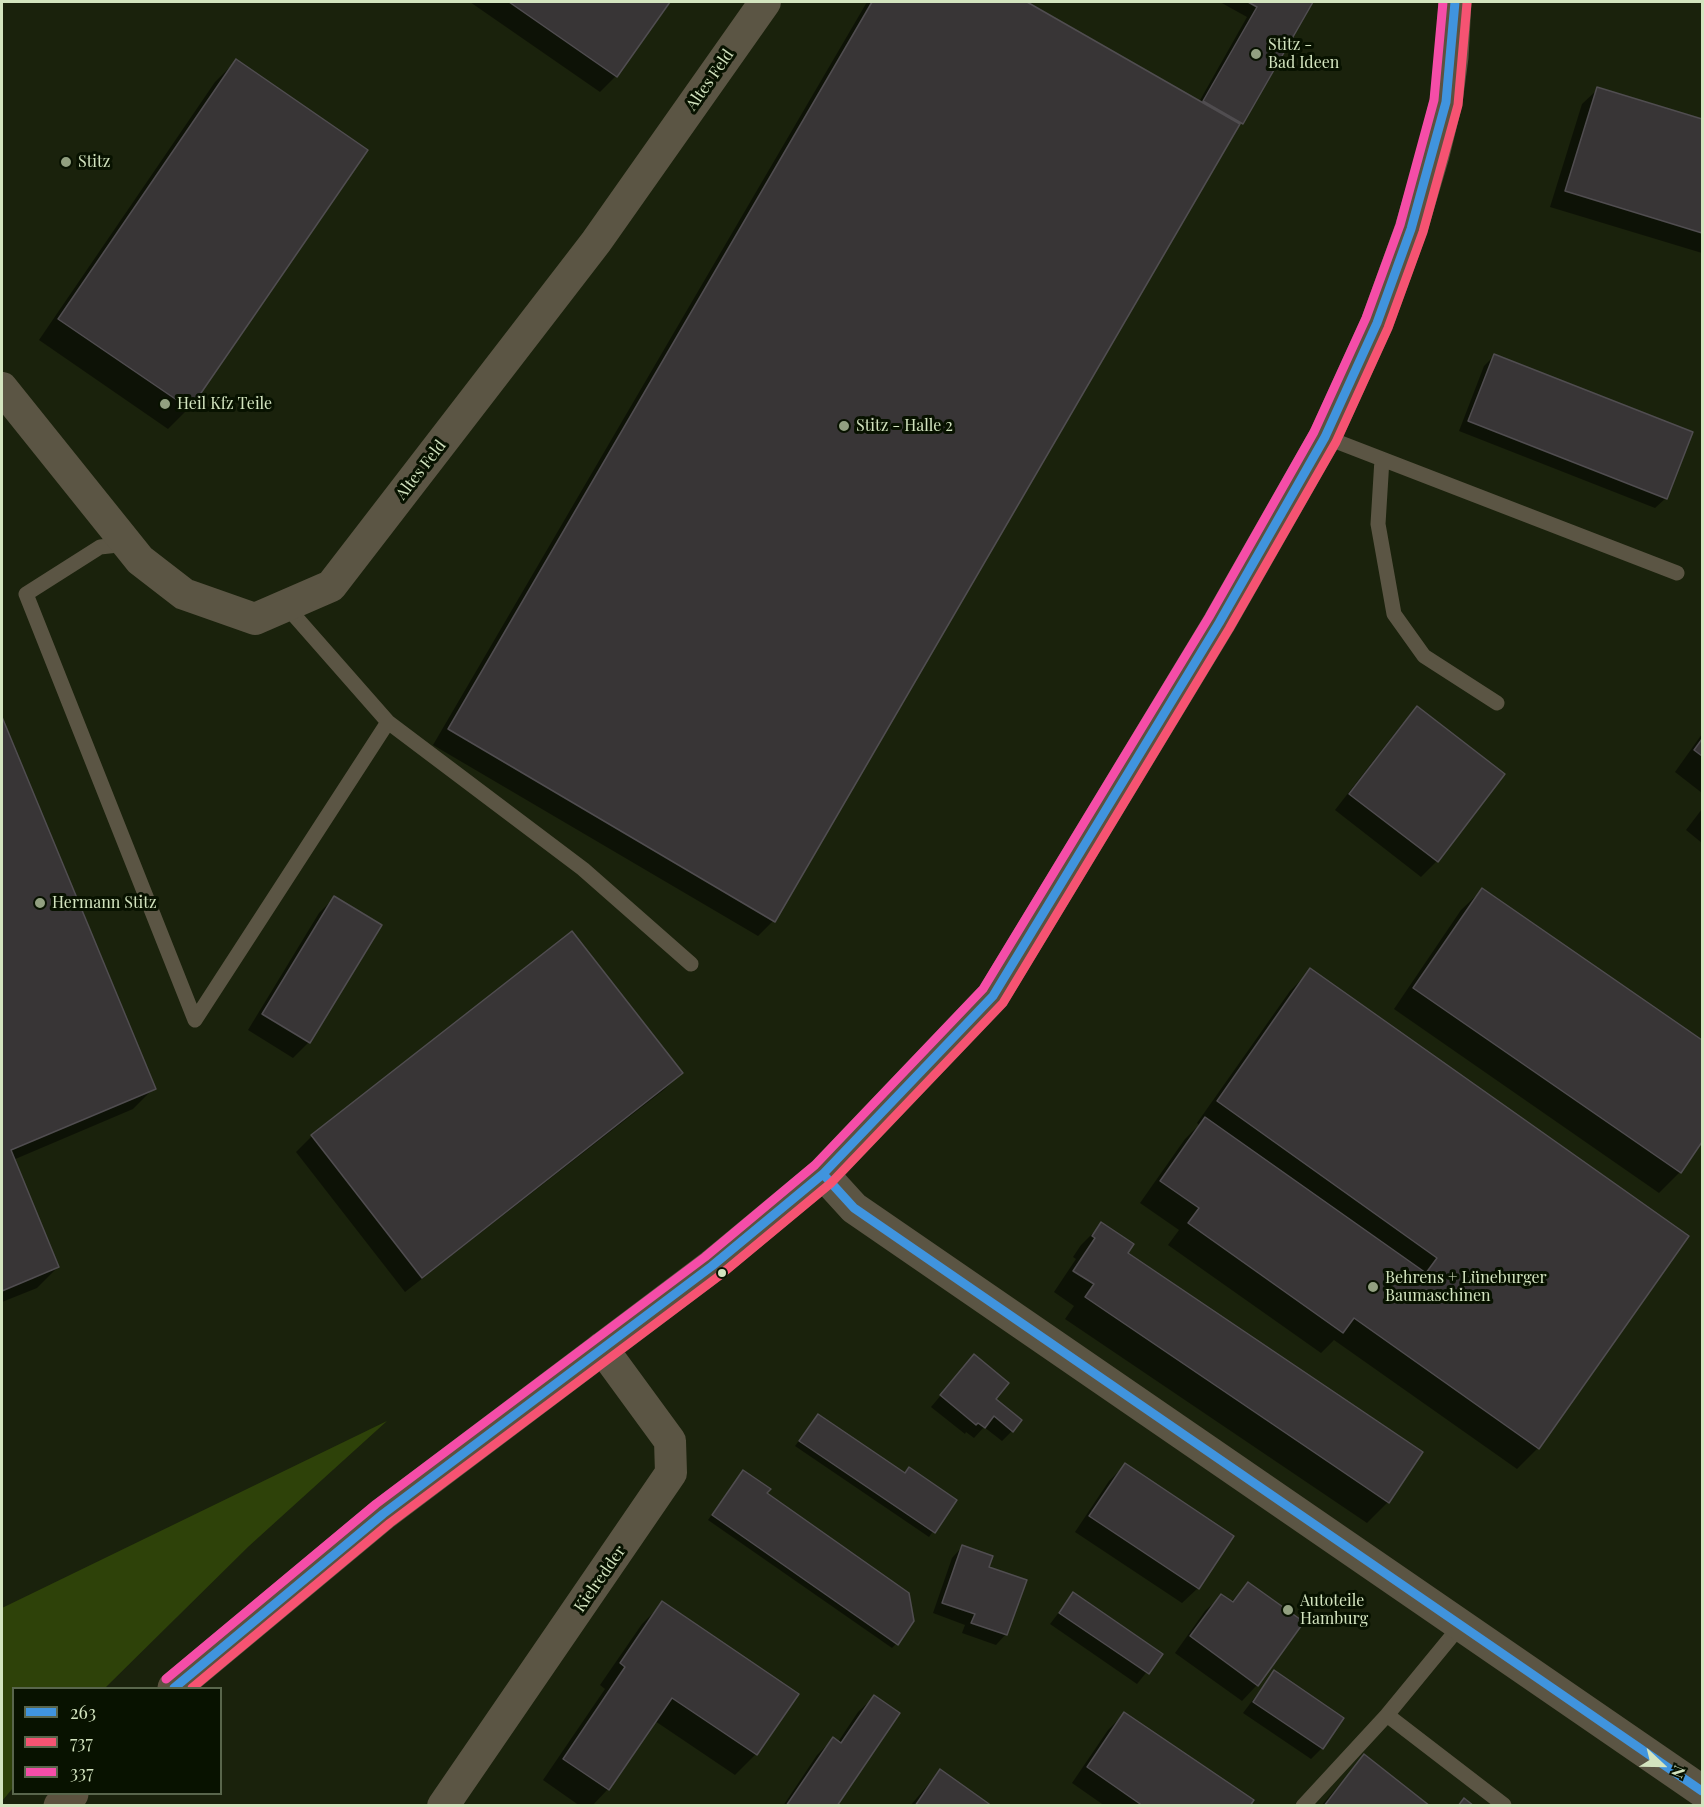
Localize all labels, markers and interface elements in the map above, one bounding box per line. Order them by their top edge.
place label: Stitz - Bad Ideen [1268,35,1339,73]
street label: Altes Feld [682,46,738,114]
marker: Stitz - Bad Ideen [1249,47,1263,61]
place label: Stitz [78,152,110,172]
marker: Stitz [59,155,73,169]
place label: Heil Kfz Teile [177,394,272,414]
marker: Heil Kfz Teile [158,397,172,411]
place label: Stitz - Halle 2 [856,416,953,436]
marker: Stitz - Halle 2 [837,419,851,433]
street label: Altes Feld [392,436,450,504]
place label: Hermann Stitz [52,893,157,913]
marker: Hermann Stitz [33,896,47,910]
unlabelled marker [716,1267,728,1279]
place label: Behrens + Lüneburger Baumaschinen [1385,1268,1547,1306]
marker: Behrens + Lüneburger Baumaschinen [1366,1280,1380,1294]
street label: Kielredder [570,1542,630,1616]
place label: Autoteile Hamburg [1300,1591,1368,1629]
marker: Autoteile Hamburg [1281,1603,1295,1617]
legend [12,1687,222,1795]
text: 263 [70,1700,96,1724]
text: 737 [70,1730,93,1754]
north arrow [1632,1735,1692,1795]
text: 337 [70,1760,94,1784]
text: N [1667,1763,1691,1781]

